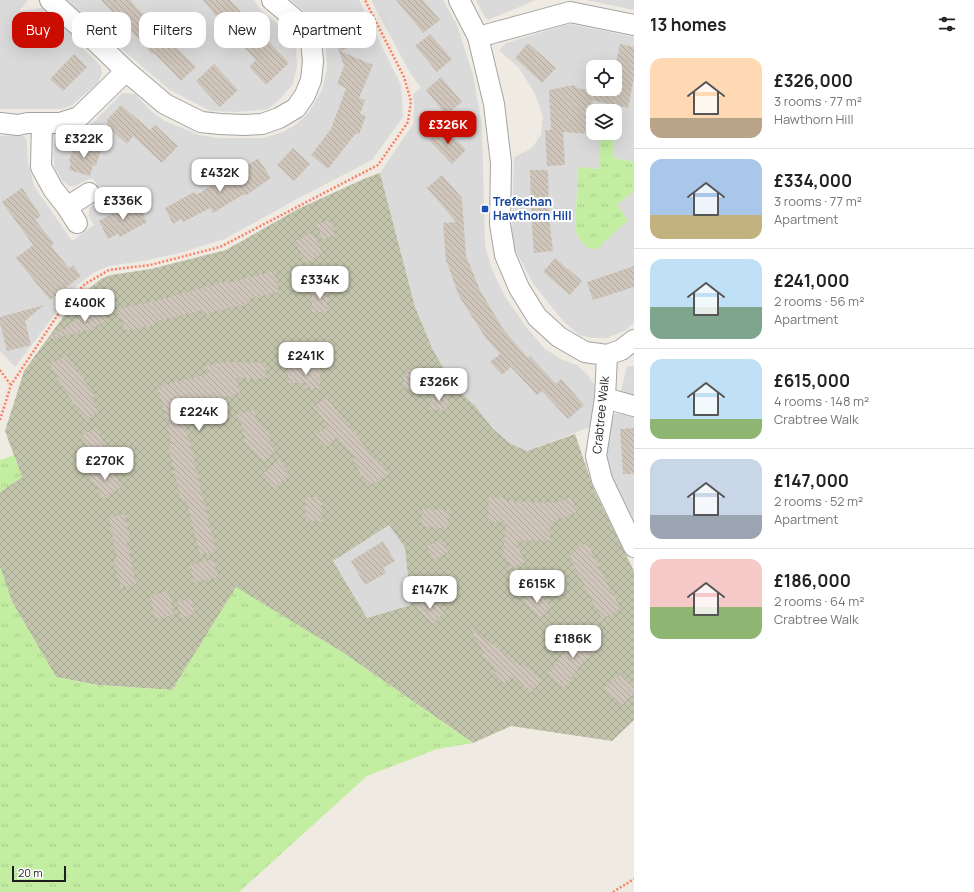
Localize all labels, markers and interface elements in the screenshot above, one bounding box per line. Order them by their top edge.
chip: Buy [12,12,64,48]
chip: Rent [72,12,131,48]
chip: Filters [139,12,206,48]
chip: New [214,12,270,48]
chip: Apartment [278,12,376,48]
text: 13 homes [650,13,726,36]
icon: filters [936,13,958,35]
map controls [586,60,622,140]
button: locate [586,60,622,96]
text: £326,000 [774,69,853,92]
icon: home [682,74,730,122]
text: 3 rooms · 77 m² [774,92,862,110]
button: layers [586,104,622,140]
text: Hawthorn Hill [774,110,853,128]
pin: £326K [420,111,476,145]
text: £326K [428,115,468,133]
pin: £322K [56,125,112,159]
text: £322K [65,129,103,147]
pin: £432K [192,159,248,193]
text: £432K [200,163,240,181]
text: £334,000 [774,169,852,192]
icon: home [682,175,730,223]
pin: £336K [95,187,151,221]
text: £336K [103,191,143,209]
text: 3 rooms · 77 m² [774,192,862,210]
place label: Trefechan Hawthorn Hill [493,193,572,224]
marker: Trefechan Hawthorn Hill [480,204,490,214]
text: Apartment [774,210,838,228]
pin: £334K [292,266,348,300]
text: £241,000 [774,269,849,292]
text: £334K [301,270,339,288]
icon: home [682,275,730,323]
pin: £400K [57,289,113,323]
text: 2 rooms · 56 m² [774,292,864,310]
text: £400K [65,293,105,311]
text: Apartment [774,310,838,328]
pin: £241K [278,342,334,376]
text: £241K [288,346,324,364]
pin: £326K [411,368,467,402]
text: £615,000 [774,369,850,392]
text: £326K [419,372,459,390]
street label: Crabtree Walk [588,374,613,455]
icon: home [682,375,730,423]
text: 4 rooms · 148 m² [774,392,869,410]
pin: £224K [171,398,227,432]
text: £224K [180,402,218,420]
text: Crabtree Walk [774,410,859,428]
pin: £270K [77,447,133,481]
text: £270K [85,451,125,469]
text: £147,000 [774,469,849,492]
icon: home [682,475,730,523]
text: 2 rooms · 52 m² [774,492,863,510]
text: Apartment [774,510,838,528]
text: £186,000 [774,569,851,592]
pin: £615K [509,570,565,604]
text: £615K [518,574,556,592]
icon: home [682,575,730,623]
pin: £147K [402,576,458,610]
text: £147K [412,580,448,598]
text: 2 rooms · 64 m² [774,592,865,610]
text: Crabtree Walk [774,610,859,628]
pin: £186K [545,625,601,659]
text: £186K [554,629,592,647]
scale bar [12,864,66,883]
text: 20 m [18,865,43,880]

